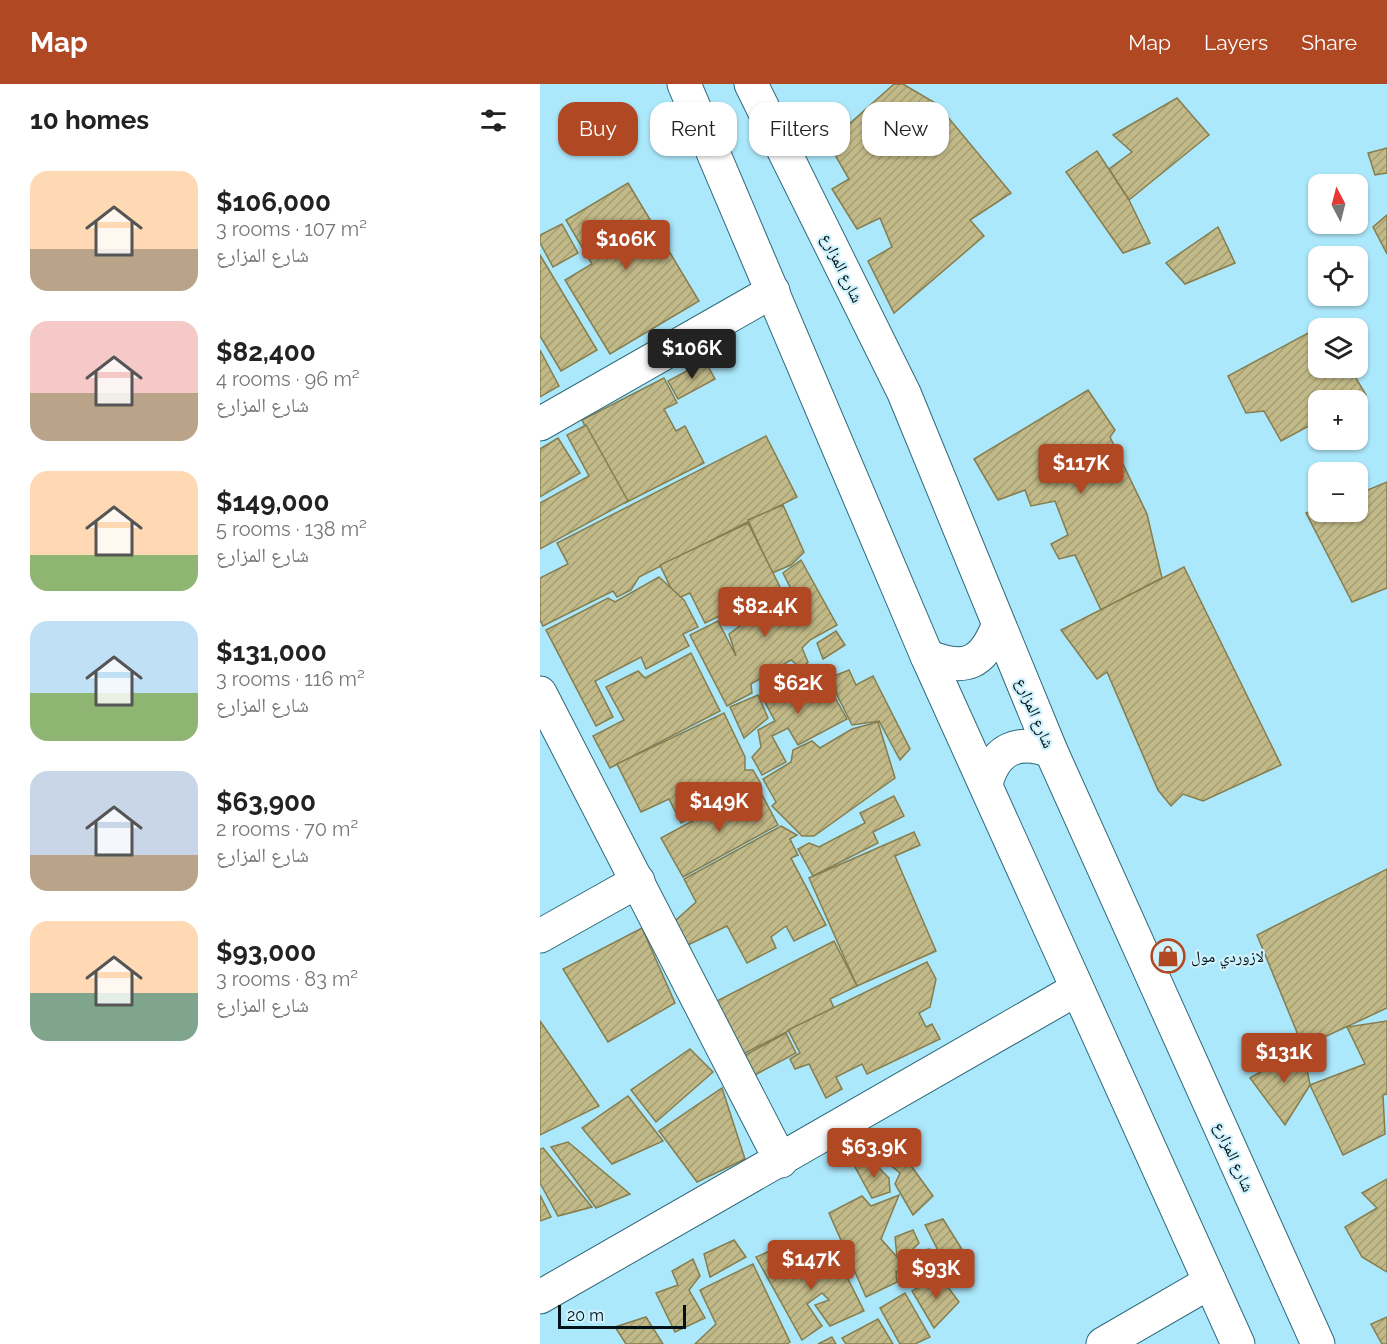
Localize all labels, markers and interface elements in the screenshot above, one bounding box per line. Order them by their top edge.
text: Map [30,26,88,59]
text: Map [1128,30,1171,55]
text: Layers [1204,30,1268,55]
text: Share [1301,30,1357,55]
chip: Buy [558,102,638,156]
chip: Rent [650,102,737,156]
chip: Filters [749,102,850,156]
chip: New [862,102,949,156]
icon: filters [477,104,510,137]
text: 10 homes [30,105,149,135]
north arrow [1308,174,1368,234]
map controls [1308,174,1368,522]
text: $106,000 [216,187,331,217]
icon: home [78,195,150,267]
text: 3 rooms · 107 m² [216,217,367,241]
pin: $106K [584,220,668,271]
text: $106K [596,227,656,251]
street label: شارع المزارع [816,230,867,306]
text: شارع المزارع [216,243,309,267]
button: locate [1308,246,1368,306]
button: layers [1308,318,1368,378]
pin: $106K [650,329,734,380]
text: $106K [662,336,722,360]
text: $82,400 [216,337,316,367]
icon: home [78,345,150,417]
text: 4 rooms · 96 m² [216,367,360,391]
button: + [1308,390,1368,450]
text: شارع المزارع [216,393,309,417]
pin: $117K [1039,444,1123,495]
text: $117K [1052,451,1110,475]
button: − [1308,462,1368,522]
text: $149,000 [216,487,329,517]
icon: home [78,495,150,567]
text: 5 rooms · 138 m² [216,517,367,541]
text: شارع المزارع [216,543,309,567]
pin: $82.4K [716,587,814,638]
text: $82.4K [732,594,798,618]
text: $131,000 [216,637,327,667]
icon: home [78,645,150,717]
pin: $62K [762,664,834,715]
text: 3 rooms · 116 m² [216,667,365,691]
text: $62K [773,671,823,695]
street label: شارع المزارع [1011,675,1058,751]
text: شارع المزارع [216,693,309,717]
pin: $149K [677,782,761,833]
text: $63,900 [216,787,316,817]
text: $149K [689,789,749,813]
icon: home [78,795,150,867]
text: 2 rooms · 70 m² [216,817,358,841]
text: شارع المزارع [216,843,309,867]
text: $93,000 [216,937,316,967]
shop icon: لازوردي مول [1150,938,1186,974]
icon: home [78,945,150,1017]
place label: لازوردي مول [1191,947,1264,969]
text: 3 rooms · 83 m² [216,967,358,991]
text: شارع المزارع [216,993,309,1017]
pin: $131K [1242,1033,1326,1084]
text: $131K [1256,1040,1312,1064]
street label: شارع المزارع [1209,1119,1258,1195]
pin: $63.9K [825,1128,923,1179]
text: $63.9K [841,1135,907,1159]
pin: $147K [769,1240,853,1291]
text: $147K [782,1247,840,1271]
pin: $93K [900,1249,972,1300]
text: $93K [912,1256,961,1280]
scale bar [558,1302,686,1330]
text: 20 m [567,1306,604,1325]

